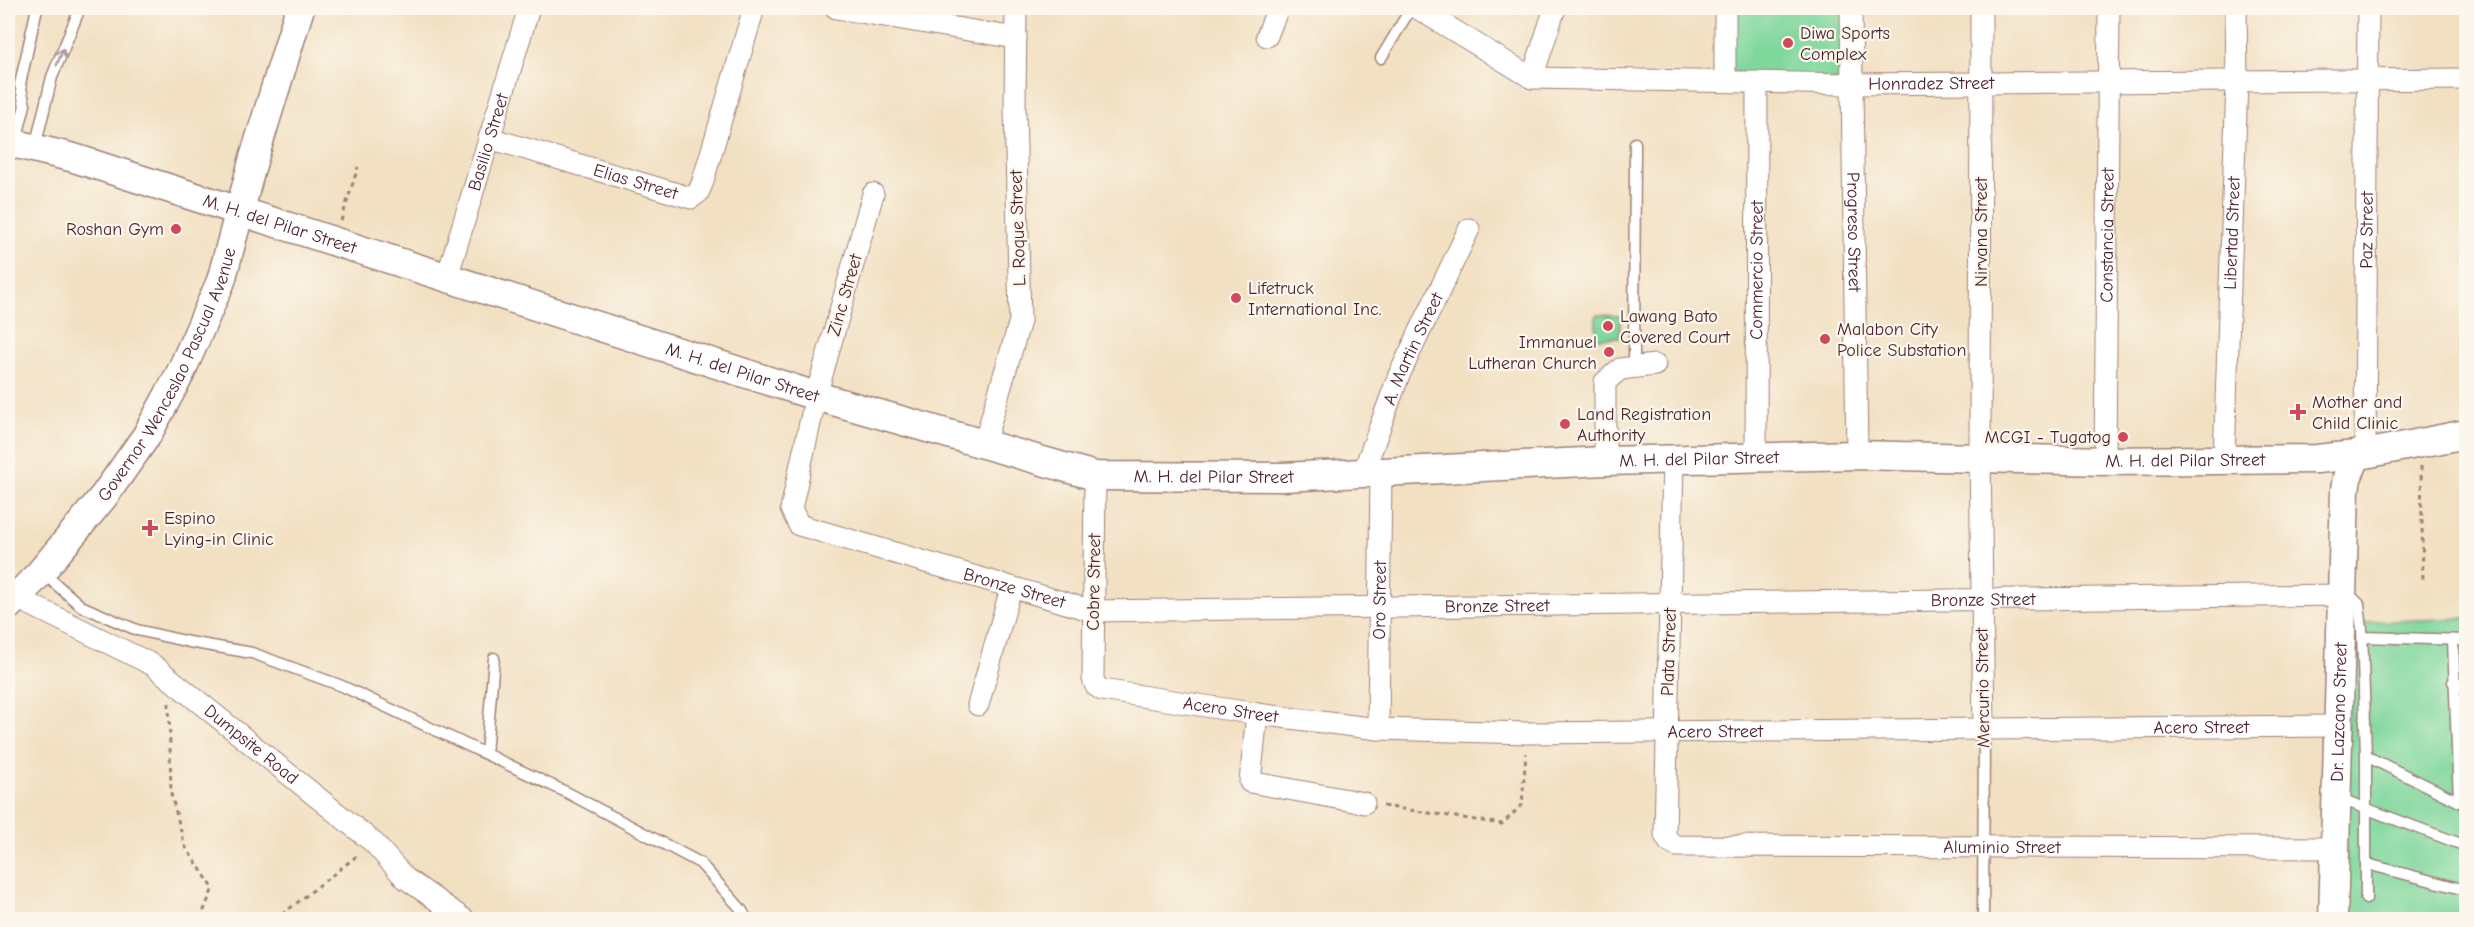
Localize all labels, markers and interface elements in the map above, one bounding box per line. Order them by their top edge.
place label: Diwa Sports Complex [1800,23,1890,65]
marker: Diwa Sports Complex [1781,36,1795,50]
one-way arrow [55,49,66,67]
street label: Honradez Street [1868,72,1995,94]
street label: Basilio Street [463,90,513,193]
street label: Elias Street [591,159,681,204]
street label: Constancia Street [2096,166,2118,303]
street label: L. Roque Street [1005,169,1031,287]
street label: Progreso Street [1843,172,1865,293]
street label: Libertad Street [2219,175,2244,290]
street label: Nirvana Street [1971,176,1992,287]
street label: M. H. del Pilar Street [200,190,360,259]
street label: Paz Street [2356,190,2377,269]
street label: Commercio Street [1746,199,1767,340]
place label: Roshan Gym [66,219,164,240]
marker: Roshan Gym [169,222,183,236]
street label: Governor Wenceslao Pascual Avenue [93,245,240,505]
street label: Zinc Street [823,251,867,338]
place label: Lifetruck International Inc. [1248,278,1382,320]
street label: A. Martin Street [1378,288,1448,408]
marker: Lifetruck International Inc. [1229,291,1243,305]
place label: Lawang Bato Covered Court [1620,306,1731,348]
marker: Lawang Bato Covered Court [1601,319,1615,333]
place label: Malabon City Police Substation [1837,319,1966,361]
place label: Immanuel Lutheran Church [1468,332,1597,374]
marker: Malabon City Police Substation [1818,332,1832,346]
street label: M. H. del Pilar Street [663,338,822,407]
marker: Immanuel Lutheran Church [1602,345,1616,359]
place label: Mother and Child Clinic [2312,392,2402,434]
marker: Mother and Child Clinic [2289,403,2307,421]
place label: Land Registration Authority [1577,404,1711,446]
marker: Land Registration Authority [1558,417,1572,431]
place label: MCGI - Tugatog [1985,427,2111,448]
marker: MCGI - Tugatog [2116,430,2130,444]
street label: M. H. del Pilar Street [1619,446,1780,471]
street label: M. H. del Pilar Street [2105,449,2266,471]
street label: M. H. del Pilar Street [1134,466,1295,488]
place label: Espino Lying-in Clinic [164,508,274,550]
marker: Espino Lying-in Clinic [141,519,159,537]
street label: Cobre Street [1083,532,1105,631]
street label: Oro Street [1369,559,1390,640]
street label: Bronze Street [961,563,1069,613]
street label: Bronze Street [1930,588,2037,611]
street label: Bronze Street [1444,595,1551,617]
street label: Plata Street [1657,607,1681,696]
street label: Mercurio Street [1971,627,1995,748]
street label: Dr. Lazcano Street [2326,641,2351,782]
street label: Acero Street [1182,692,1280,727]
street label: Dumpsite Road [200,700,303,789]
street label: Acero Street [2153,716,2250,738]
street label: Acero Street [1667,720,1764,742]
street label: Aluminio Street [1943,836,2061,858]

